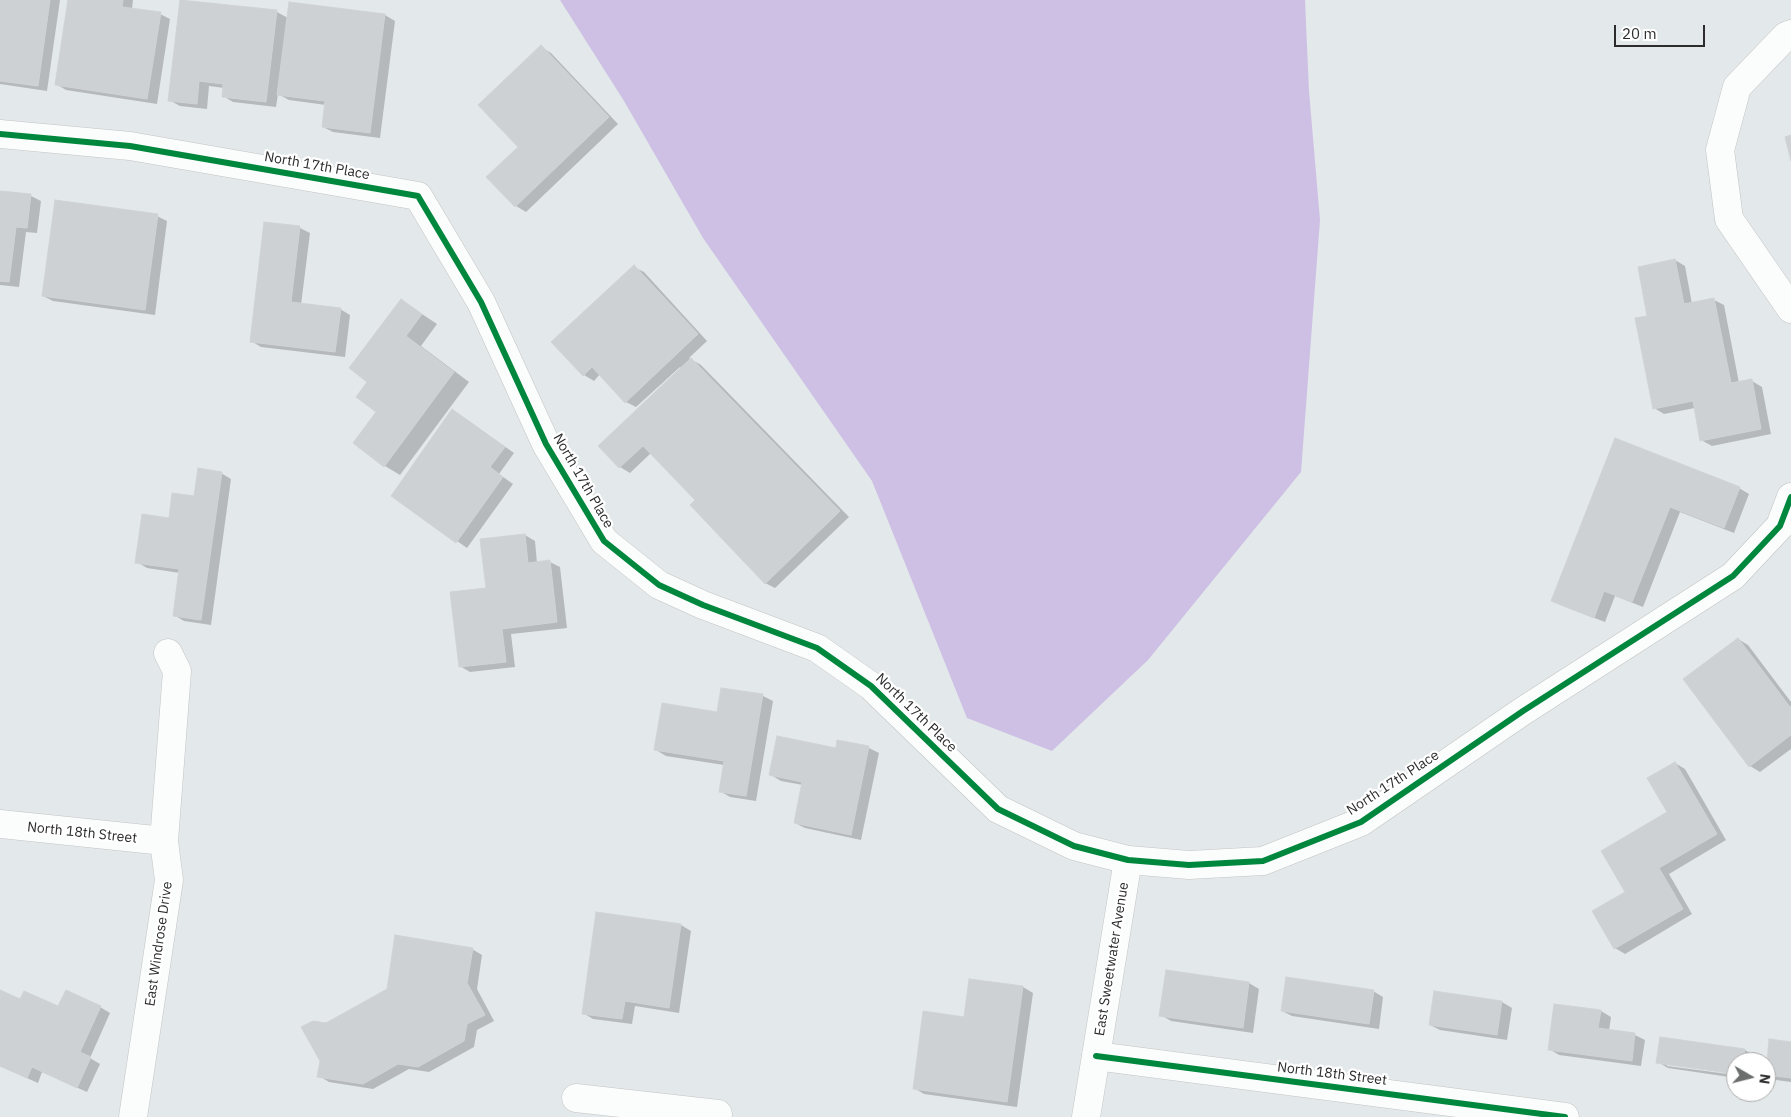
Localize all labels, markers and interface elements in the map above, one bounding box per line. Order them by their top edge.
scale bar [1616,15,1707,47]
text: 20 m [1622,24,1657,43]
street label: North 17th Place [263,148,371,184]
street label: North 17th Place [549,431,617,531]
street label: North 17th Place [872,670,960,756]
street label: North 17th Place [1344,747,1442,819]
street label: North 18th Street [26,819,138,847]
street label: East Windrose Drive [142,881,176,1007]
street label: East Sweetwater Avenue [1092,881,1132,1037]
north arrow [1726,1052,1776,1102]
street label: North 18th Street [1276,1059,1388,1089]
text: N [1755,1073,1774,1085]

